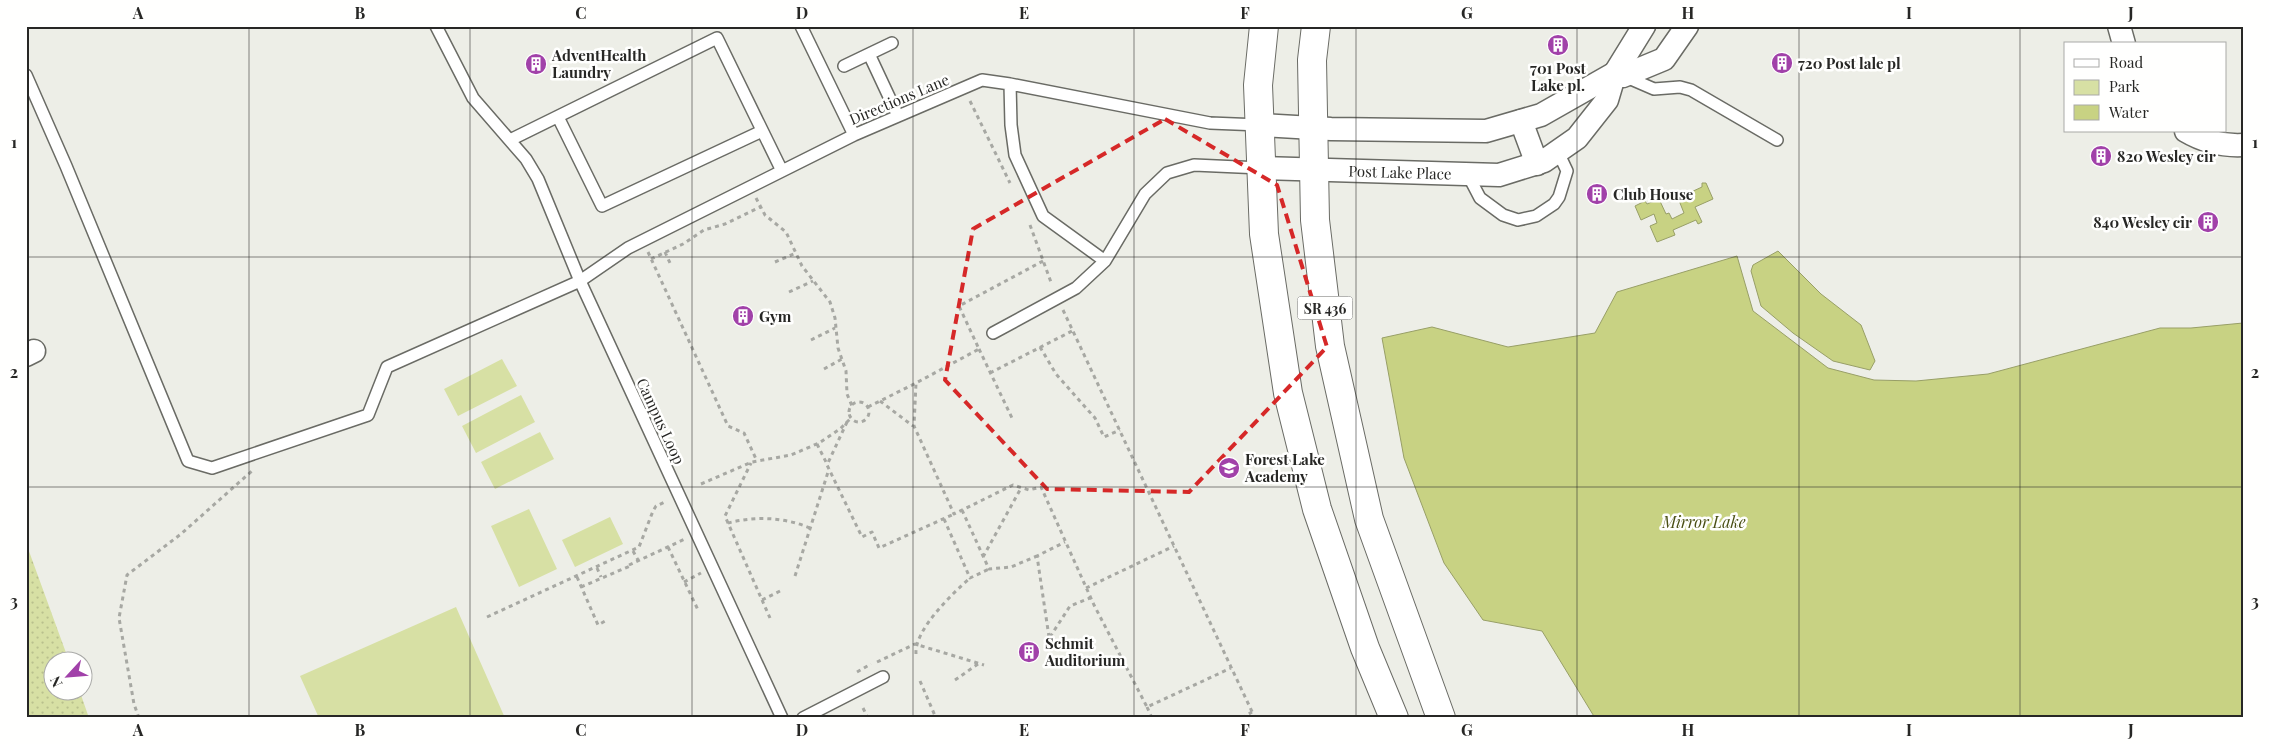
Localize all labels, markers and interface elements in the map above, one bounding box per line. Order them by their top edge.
text: A [132,2,144,23]
text: B [355,2,366,23]
text: C [575,2,587,23]
text: D [796,2,808,23]
text: E [1019,2,1029,23]
text: F [1240,2,1250,23]
text: G [1461,2,1473,23]
text: H [1682,2,1695,23]
text: I [1906,2,1912,23]
text: J [2127,2,2134,23]
building icon: 701 Post Lake pl. [1546,33,1570,57]
legend [2064,42,2226,132]
place label: AdventHealth Laundry [551,45,646,82]
building icon: 720 Post lale pl [1770,51,1794,75]
building icon: AdventHealth Laundry [524,52,548,76]
text: Road [2109,52,2143,72]
place label: 720 Post lale pl [1798,53,1901,73]
place label: 701 Post Lake pl. [1530,58,1587,95]
street label: Directions Lane [846,69,952,129]
text: Park [2109,76,2141,96]
text: Water [2108,102,2149,122]
text: 1 [11,131,17,152]
text: 1 [2252,131,2258,152]
building icon: 820 Wesley cir [2089,144,2113,168]
place label: 820 Wesley cir [2117,146,2216,166]
street label: Post Lake Place [1348,161,1452,184]
building icon: Club House [1585,182,1609,206]
place label: Club House [1613,184,1694,204]
building icon: 840 Wesley cir [2196,210,2220,234]
place label: 840 Wesley cir [2093,212,2192,232]
road number: SR 436 [1298,296,1352,320]
building icon: Gym [731,304,755,328]
place label: Gym [759,306,792,326]
text: 2 [10,361,18,382]
text: 2 [2251,361,2259,382]
street label: Campus Loop [632,375,690,468]
place label: Forest Lake Academy [1244,449,1325,486]
school or university icon: Forest Lake Academy [1217,456,1241,480]
water label: Mirror Lake [1661,511,1746,532]
text: 3 [10,590,18,611]
text: 3 [2251,590,2259,611]
place label: Schmit Auditorium [1044,633,1126,670]
building icon: Schmit Auditorium [1017,640,1041,664]
north arrow [42,652,92,702]
text: N [45,673,67,691]
text: A [132,719,144,740]
text: B [355,719,366,740]
text: C [575,719,587,740]
text: D [796,719,808,740]
text: E [1019,719,1029,740]
text: F [1240,719,1250,740]
text: G [1461,719,1473,740]
text: H [1682,719,1695,740]
text: I [1906,719,1912,740]
text: J [2127,719,2134,740]

